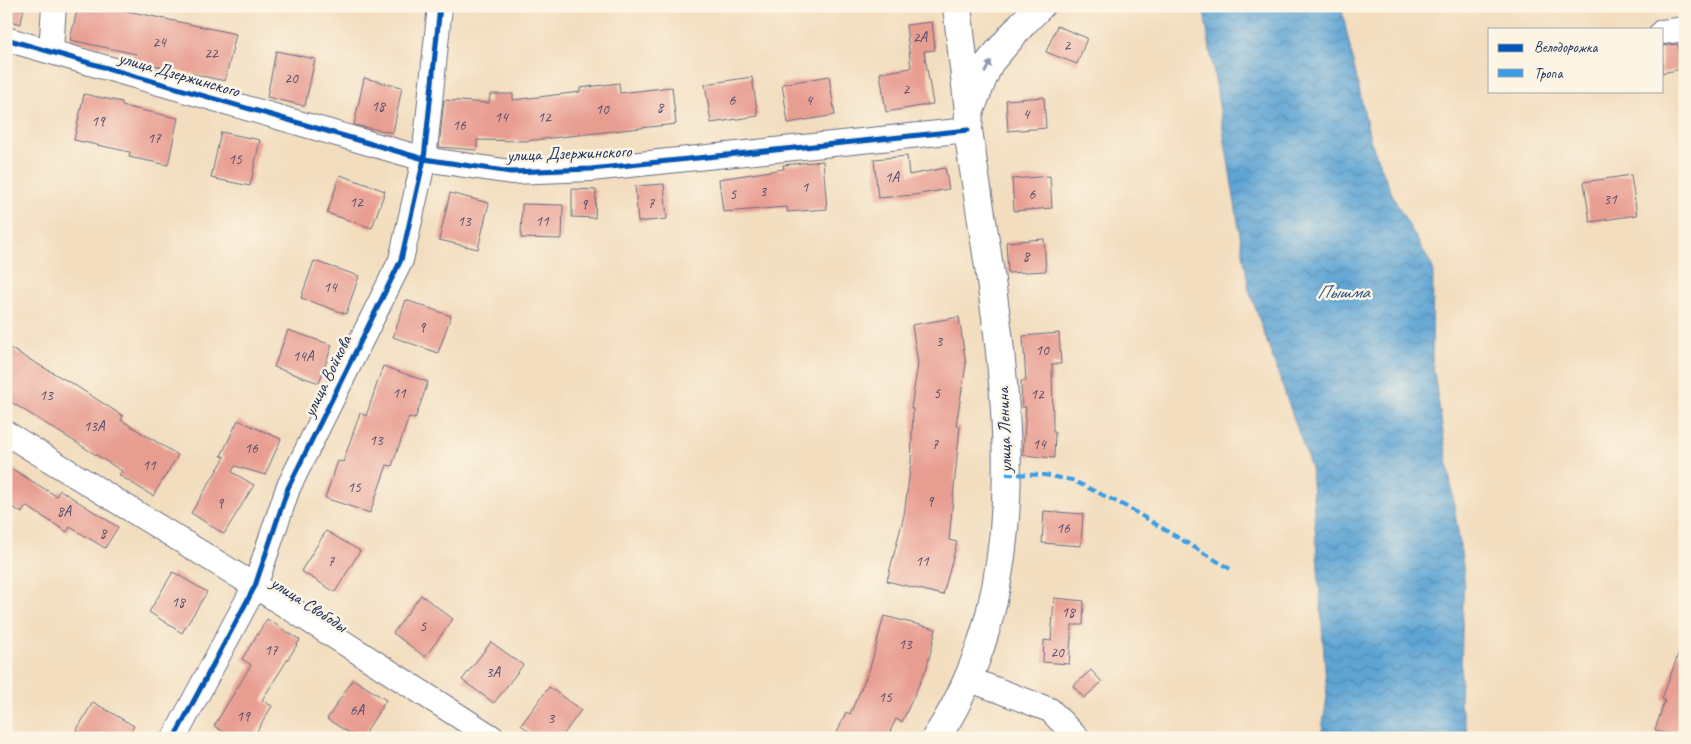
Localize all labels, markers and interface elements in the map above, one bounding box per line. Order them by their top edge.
house number: 2А [913,28,929,47]
legend [1488,28,1664,92]
house number: 24 [152,33,167,52]
house number: 2 [1064,36,1072,55]
text: Велодорожка [1534,38,1598,57]
house number: 22 [204,44,219,63]
street label: улица Дзержинского [115,46,244,102]
one-way arrow [984,60,992,74]
text: Тропа [1534,64,1563,83]
house number: 20 [284,69,299,88]
house number: 2 [903,80,911,99]
house number: 6 [729,91,737,110]
house number: 4 [806,91,814,110]
house number: 18 [371,97,386,116]
house number: 8 [657,98,665,117]
house number: 10 [595,100,610,119]
house number: 4 [1023,105,1031,124]
house number: 14 [494,108,509,127]
house number: 12 [537,108,552,127]
house number: 19 [91,112,106,131]
house number: 16 [452,116,467,135]
house number: 17 [147,129,162,148]
street label: улица Дзержинского [505,140,633,166]
house number: 15 [228,150,243,169]
house number: 1А [885,168,901,187]
house number: 1 [802,178,810,197]
house number: 3 [760,182,768,201]
house number: 5 [730,185,738,204]
house number: 6 [1029,185,1037,204]
house number: 31 [1603,190,1618,209]
house number: 12 [349,193,364,212]
house number: 7 [648,194,656,213]
house number: 9 [581,195,589,214]
house number: 13 [457,212,472,231]
house number: 11 [535,212,550,231]
house number: 8 [1023,247,1031,266]
house number: 14 [323,278,338,297]
water label: Пышма [1317,280,1371,304]
house number: 9 [419,318,427,337]
street label: улица Войкова [297,330,357,421]
house number: 3 [936,332,944,351]
house number: 10 [1035,341,1050,360]
house number: 14А [292,347,315,366]
house number: 11 [392,384,407,403]
house number: 5 [934,384,942,403]
street label: улица Ленина [991,385,1017,474]
house number: 12 [1030,385,1045,404]
house number: 13 [39,386,54,405]
house number: 13А [83,417,106,436]
house number: 13 [369,431,384,450]
house number: 7 [932,435,940,454]
house number: 14 [1032,435,1047,454]
house number: 16 [244,439,259,458]
house number: 11 [142,456,157,475]
house number: 15 [347,478,362,497]
house number: 9 [927,492,935,511]
house number: 9 [217,494,225,513]
house number: 8А [57,502,73,521]
house number: 16 [1056,519,1071,538]
house number: 8 [100,524,108,543]
house number: 7 [328,552,336,571]
house number: 11 [915,552,930,571]
street label: улица Свободы [266,571,353,638]
house number: 18 [171,593,186,612]
house number: 18 [1061,603,1076,622]
house number: 5 [420,617,428,636]
house number: 13 [898,635,913,654]
house number: 17 [264,641,279,660]
house number: 20 [1050,643,1065,662]
house number: 3А [486,663,502,682]
house number: 15 [878,688,893,707]
house number: 6А [350,701,366,720]
house number: 19 [236,707,251,726]
house number: 3 [548,709,556,728]

